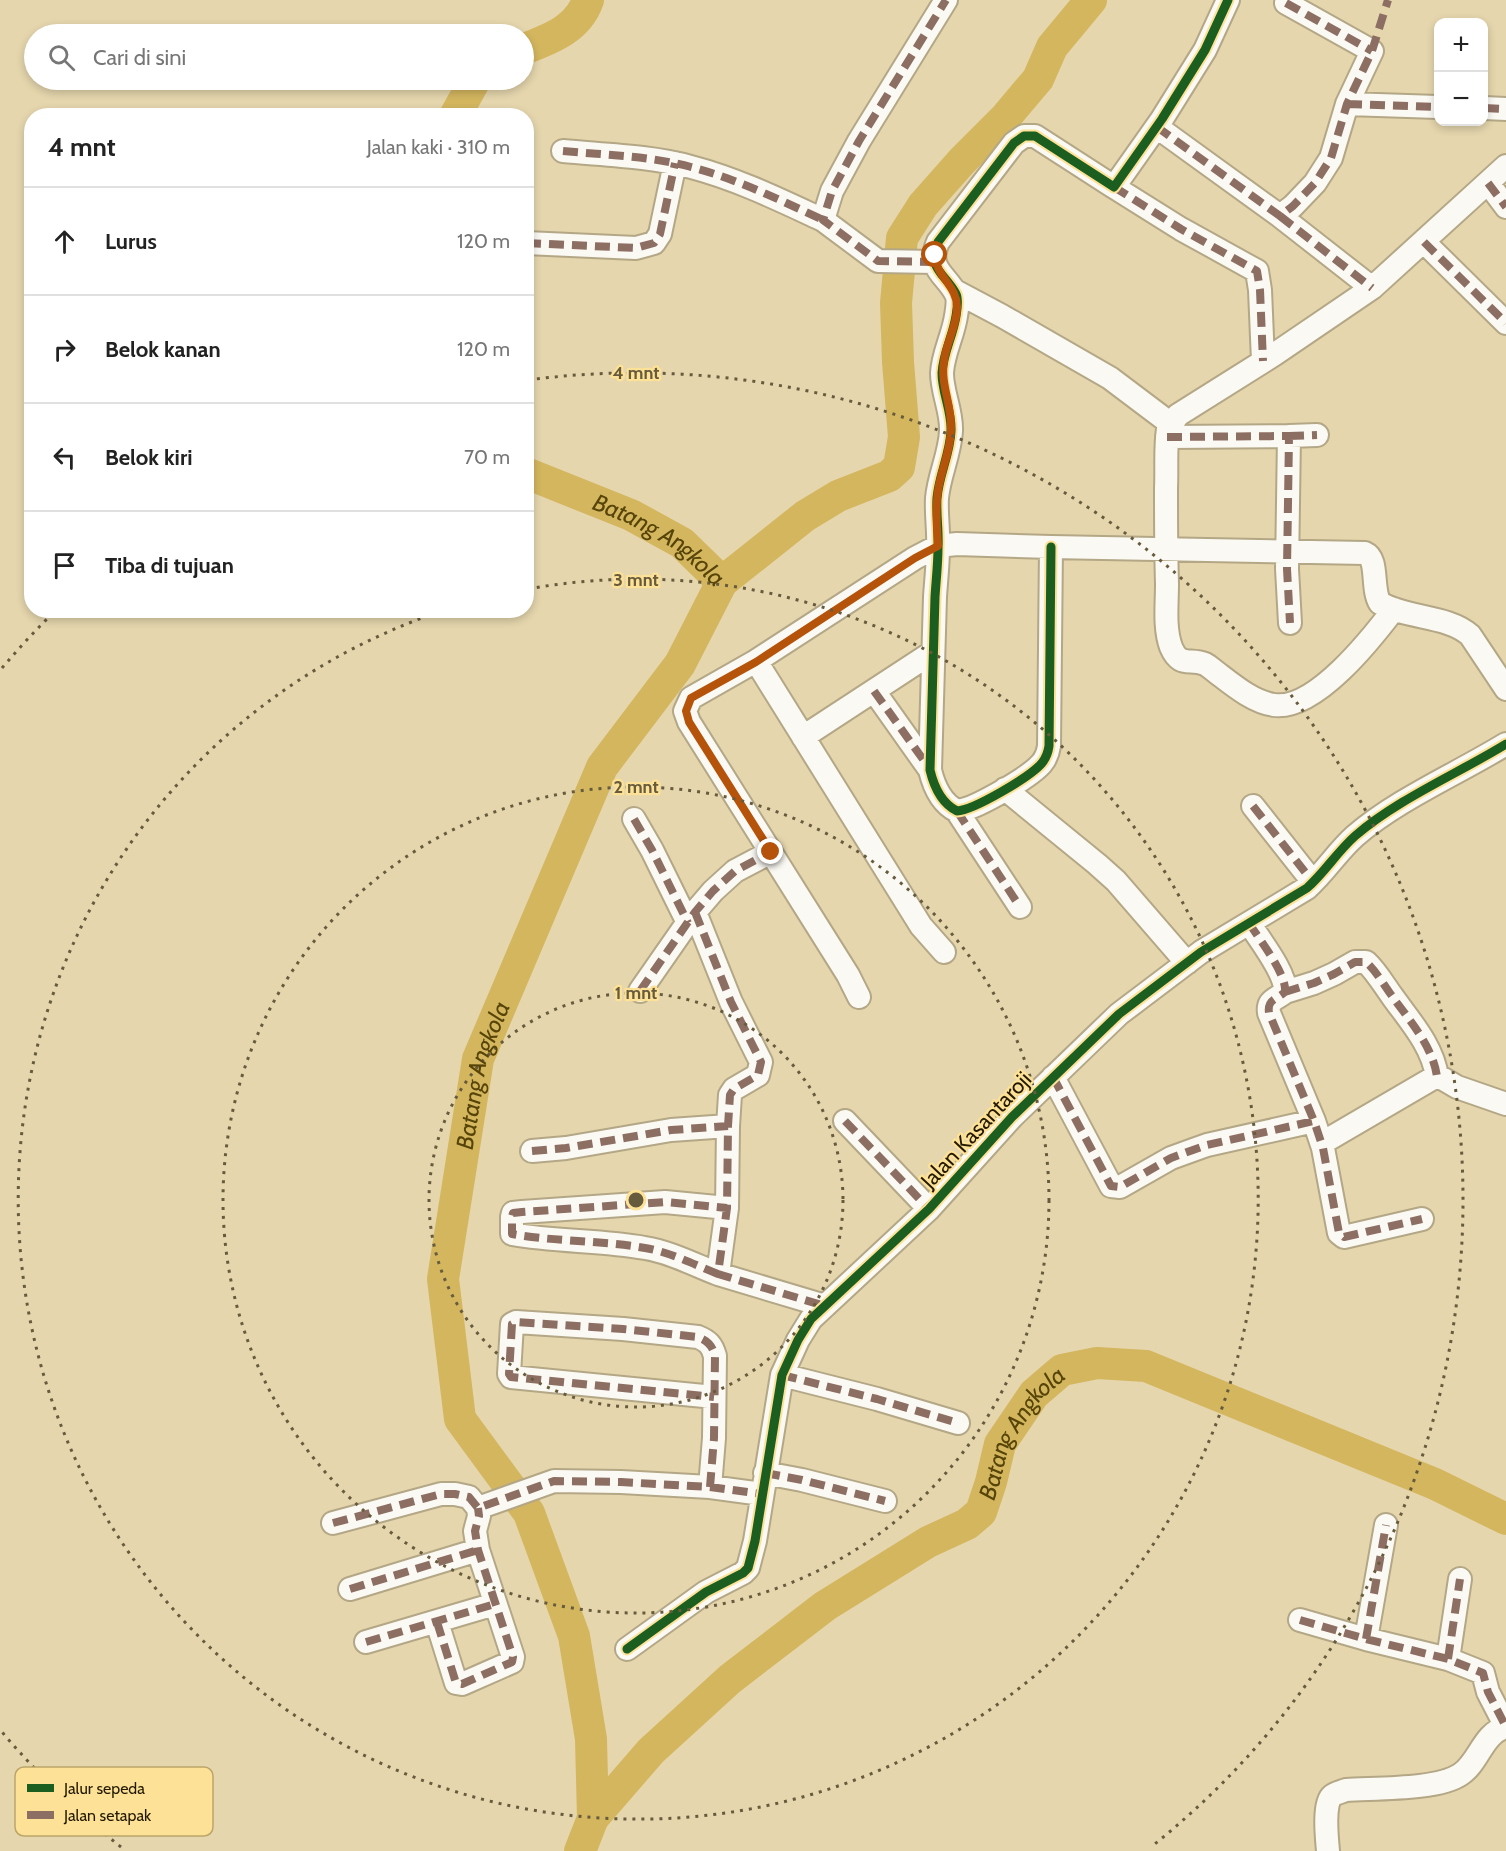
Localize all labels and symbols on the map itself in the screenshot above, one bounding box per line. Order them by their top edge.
route start [921,241,947,267]
text: 4 mnt [613,362,659,384]
water label: Batang Angkola [589,487,732,592]
text: 3 mnt [613,569,659,591]
text: 2 mnt [613,776,659,798]
route end [757,838,783,864]
text: 1 mnt [615,982,657,1004]
water label: Batang Angkola [449,997,515,1151]
street label: Jalan Kasantaroji [914,1066,1037,1195]
centre of rings [626,1190,646,1210]
water label: Batang Angkola [972,1360,1071,1503]
legend [15,1767,213,1836]
text: Jalur sepeda [63,1779,145,1798]
text: Jalan setapak [63,1806,152,1825]

